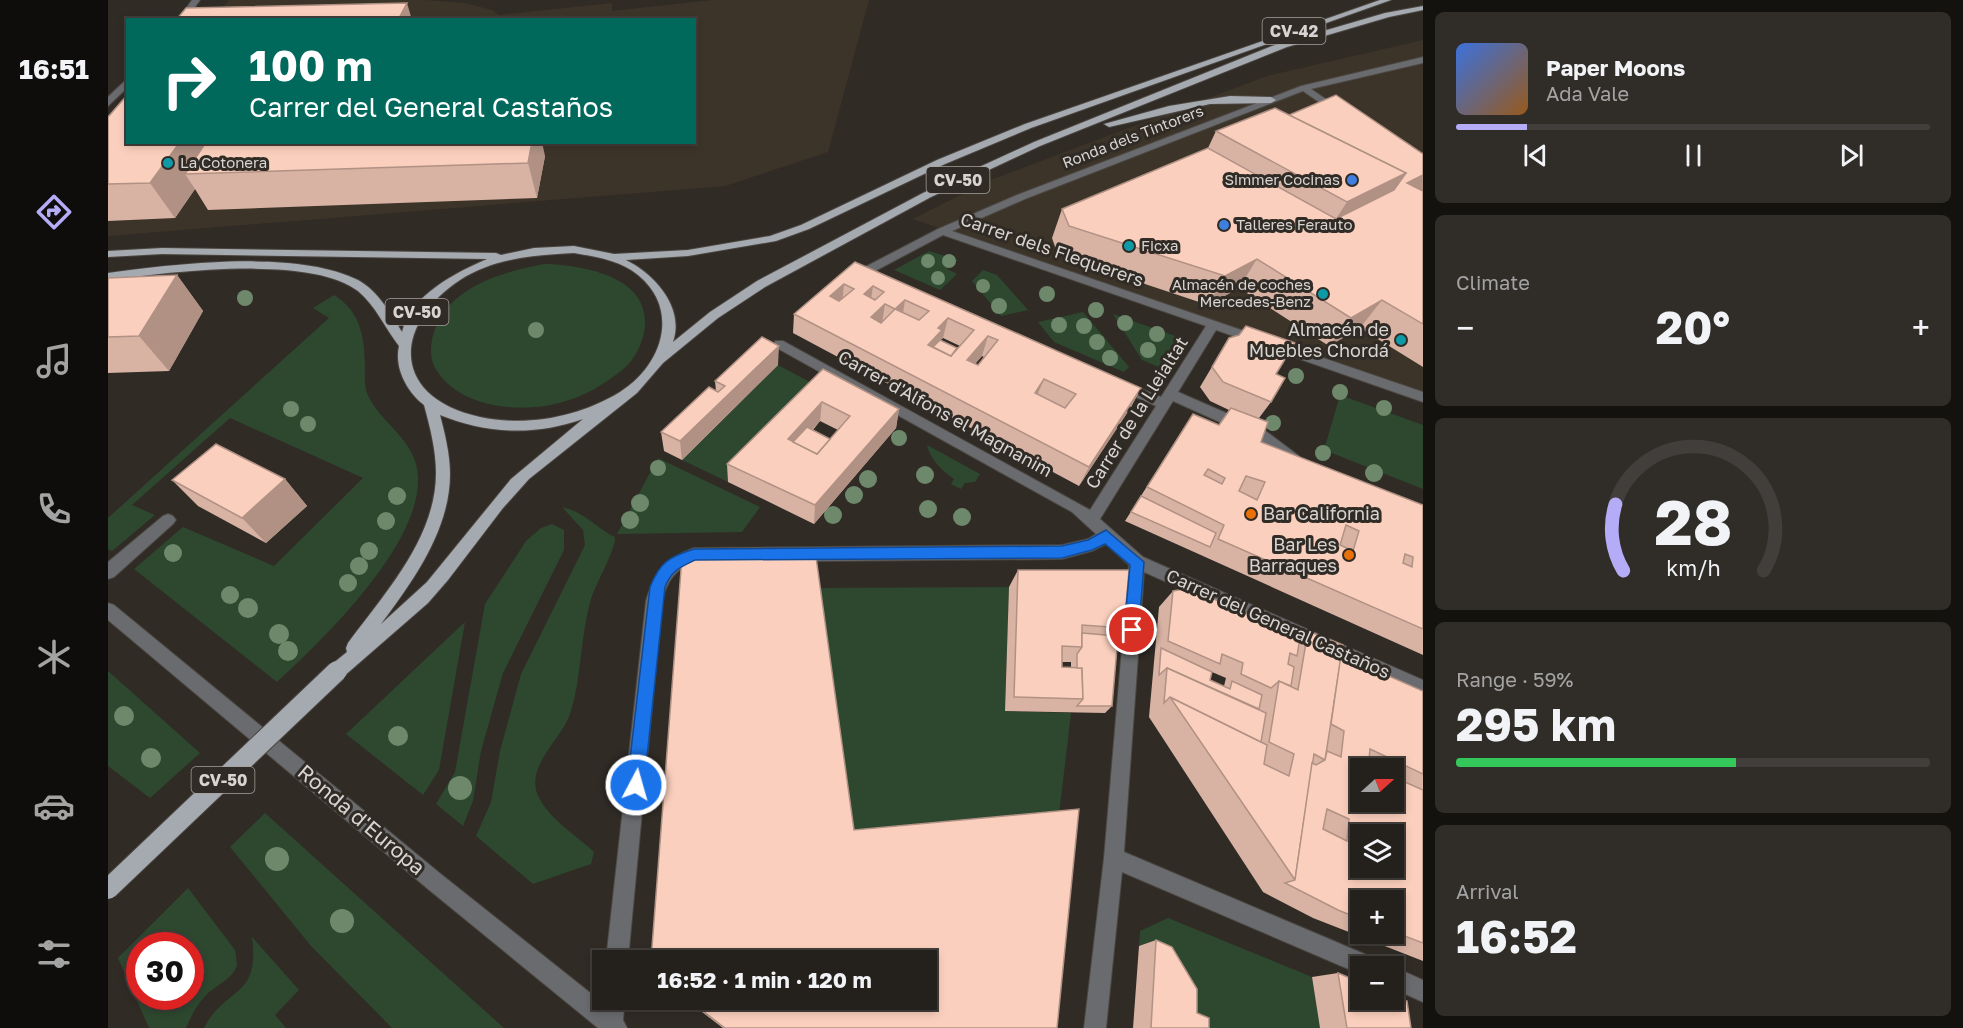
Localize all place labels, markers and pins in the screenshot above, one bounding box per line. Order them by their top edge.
place label: La Cotonera [180,153,267,171]
marker: La Cotonera [161,156,175,170]
place label: Simmer Cocinas [1224,170,1340,188]
marker: Simmer Cocinas [1345,173,1359,187]
place label: Talleres Ferauto [1236,215,1352,233]
marker: Talleres Ferauto [1217,218,1231,232]
place label: Ficxa [1141,236,1179,254]
marker: Ficxa [1122,239,1136,253]
place label: Almacén de coches Mercedes-Benz [1172,275,1311,310]
marker: Almacén de coches Mercedes-Benz [1316,287,1330,301]
place label: Almacén de Muebles Chordá [1249,318,1389,361]
marker: Almacén de Muebles Chordá [1394,333,1408,347]
place label: Bar California [1263,502,1380,524]
marker: Bar California [1244,507,1258,521]
place label: Bar Les Barraques [1249,533,1337,576]
marker: Bar Les Barraques [1342,548,1356,562]
pin [1106,604,1157,655]

